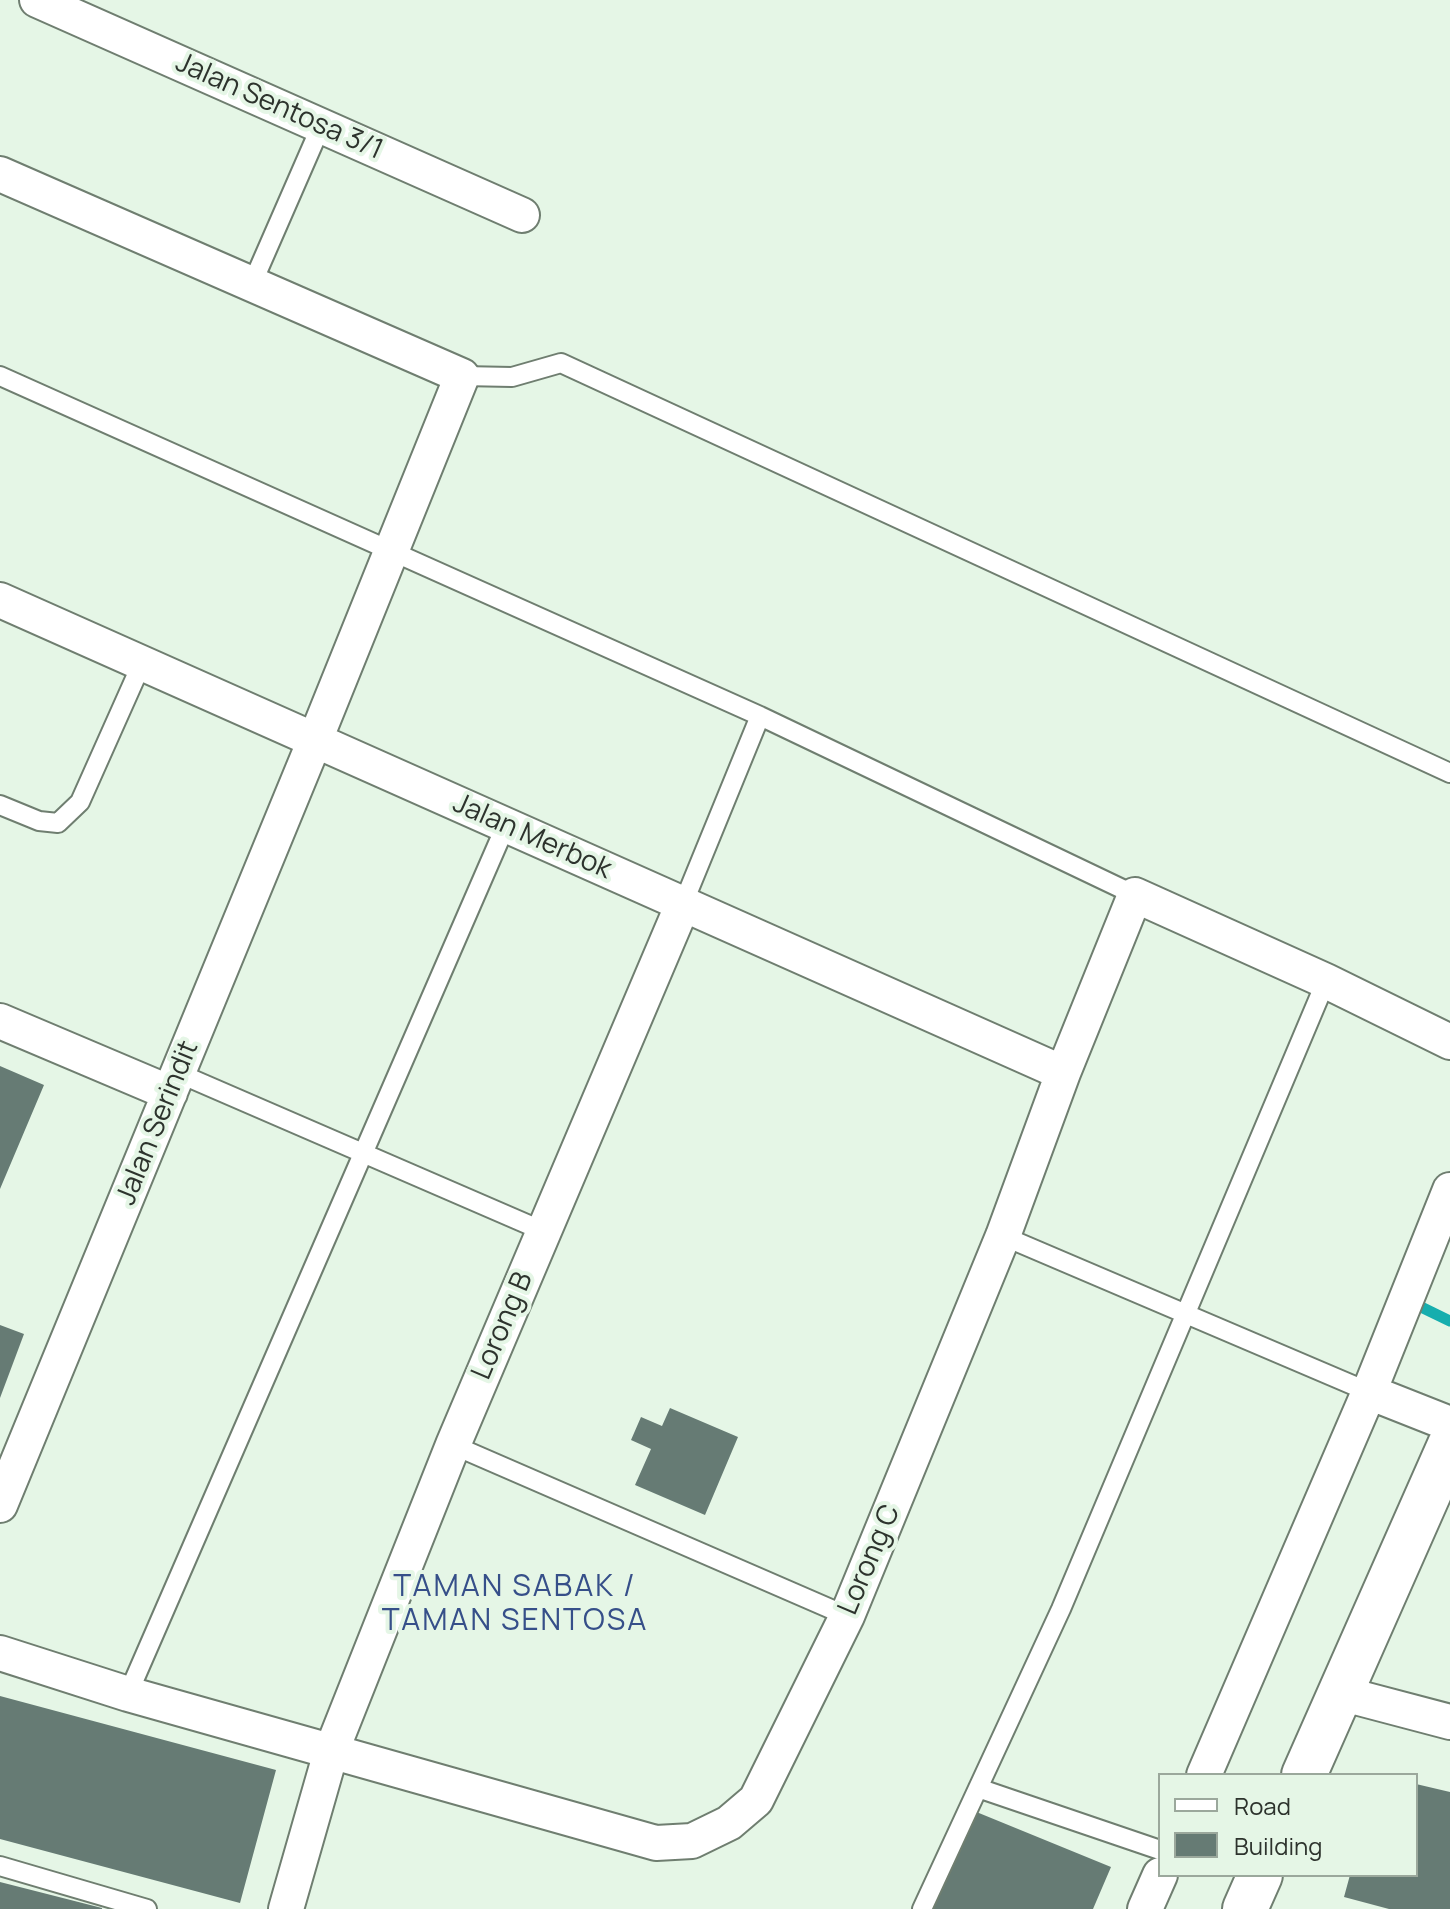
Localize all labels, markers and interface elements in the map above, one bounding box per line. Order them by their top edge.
street label: Jalan Sentosa 3/1 [170,46,388,168]
street label: Jalan Merbok [448,787,616,887]
street label: Jalan Serindit [110,1036,206,1210]
street label: Lorong B [465,1267,541,1385]
street label: Lorong C [832,1500,908,1620]
district label: TAMAN SABAK / TAMAN SENTOSA [382,1570,648,1640]
legend [1158,1773,1418,1877]
text: Road [1234,1789,1291,1822]
text: Building [1234,1829,1322,1862]

